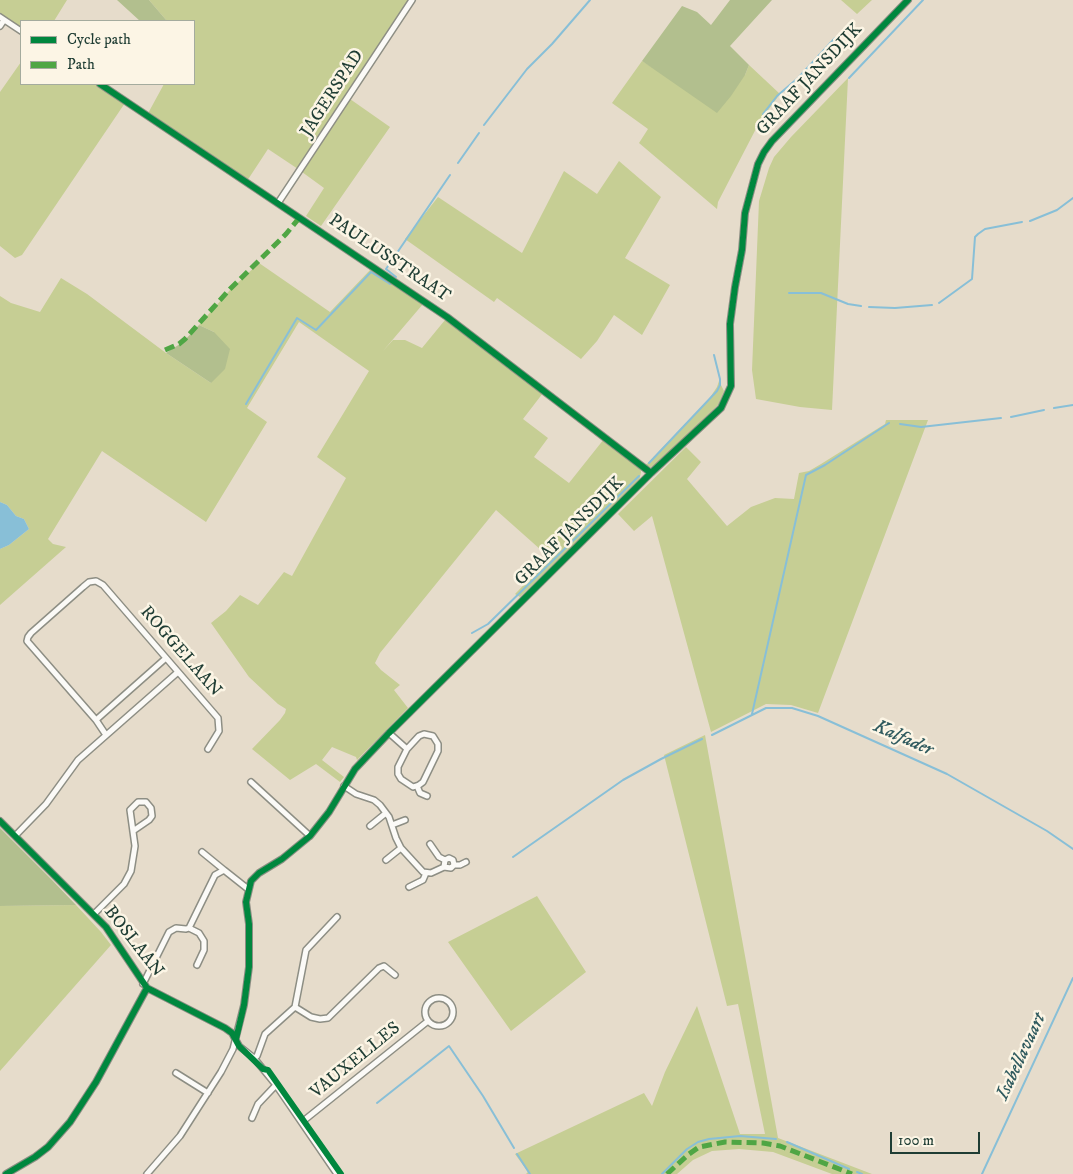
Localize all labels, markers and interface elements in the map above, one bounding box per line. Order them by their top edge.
street label: GRAAF JANSDIJK [753,19,867,141]
legend [20,20,195,85]
text: Cycle path [67,30,131,49]
street label: JAGERSPAD [297,46,369,142]
text: Path [67,55,95,74]
street label: PAULUSSTRAAT [324,210,454,308]
street label: GRAAF JANSDIJK [511,473,629,591]
street label: ROGGELAAN [135,602,225,702]
water label: Kalfader [870,716,936,762]
street label: BOSLAAN [98,902,168,982]
water label: Isabellavaart [992,1010,1052,1104]
street label: VAUXELLES [307,1018,405,1104]
scale bar [893,1122,983,1154]
text: 100 m [898,1131,934,1150]

